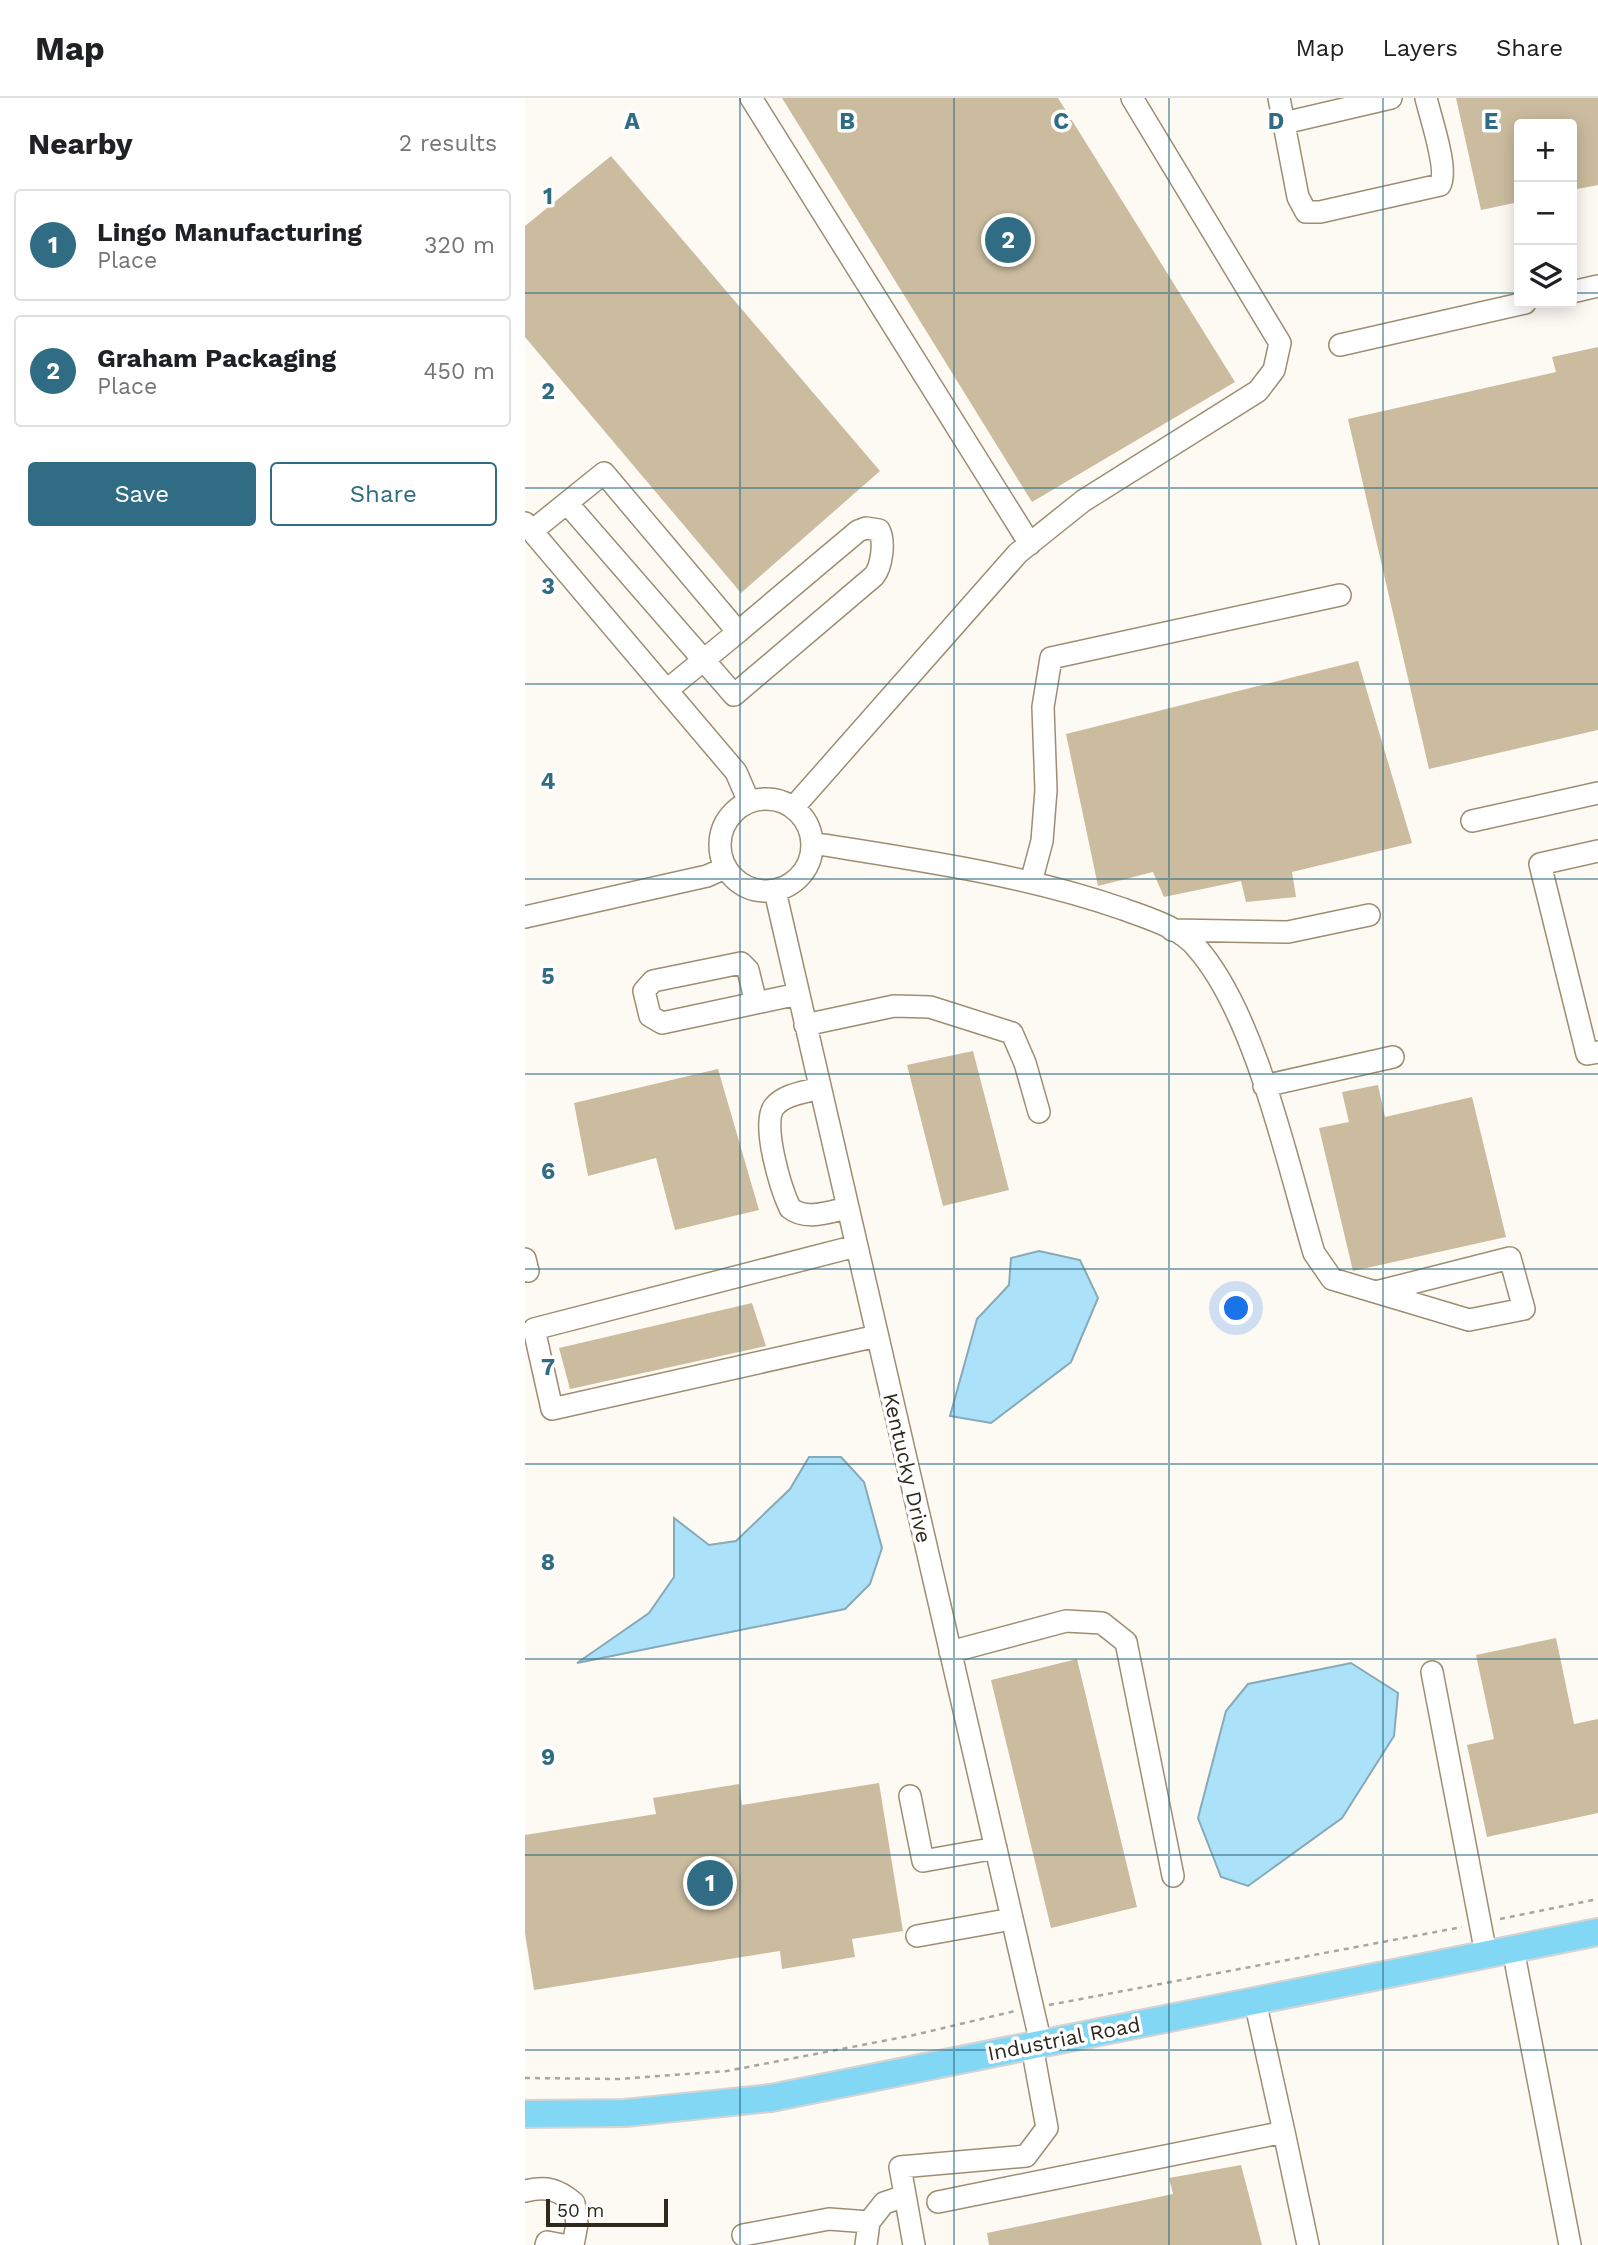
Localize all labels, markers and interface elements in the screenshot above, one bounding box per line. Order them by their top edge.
text: Map [35,29,105,68]
text: Map [1296,34,1344,62]
text: Layers [1382,34,1458,62]
text: Share [1496,34,1563,62]
text: A [624,108,640,135]
text: B [839,108,855,135]
text: C [1053,108,1069,135]
text: D [1268,108,1284,135]
text: E [1484,108,1498,135]
map controls [1514,119,1577,308]
button: + [1514,119,1577,182]
text: Nearby [28,126,133,161]
text: 2 results [399,130,497,157]
button: − [1514,182,1577,245]
text: 1 [543,183,553,210]
pin: 2 [985,214,1031,266]
text: Lingo Manufacturing [97,217,362,247]
text: 1 [48,232,58,259]
text: 320 m [424,232,495,259]
button: layers [1514,245,1577,308]
text: Place [97,247,157,274]
text: Graham Packaging [97,343,336,373]
text: 2 [46,358,60,385]
text: 450 m [423,358,495,385]
text: Place [97,373,157,400]
text: 2 [541,378,555,405]
button: Save [28,462,256,526]
button: Share [270,462,497,526]
text: 3 [541,573,555,600]
text: 4 [541,768,556,795]
text: 5 [541,963,555,990]
text: 6 [541,1158,555,1185]
your location [1219,1291,1253,1325]
text: 7 [541,1354,555,1381]
street label: Kentucky Drive [878,1391,937,1545]
text: 8 [541,1549,555,1576]
text: 9 [541,1744,555,1771]
pin: 1 [687,1857,733,1909]
street label: Industrial Road [985,2011,1142,2066]
scale bar [546,2196,669,2228]
text: 50 m [557,2199,604,2222]

